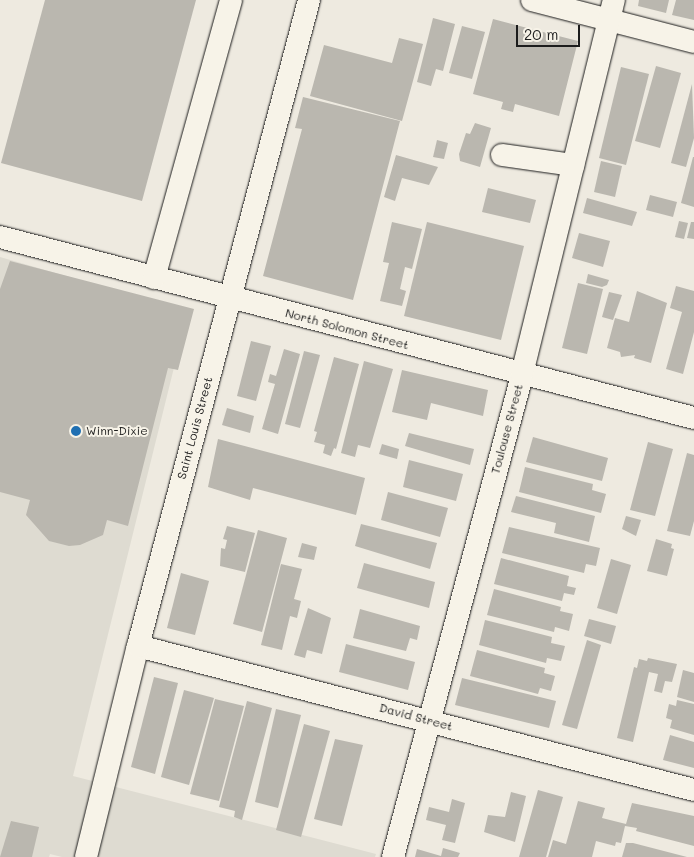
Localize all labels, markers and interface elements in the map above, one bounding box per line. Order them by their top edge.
scale bar [519,15,583,47]
text: 20 m [524,24,558,44]
street label: North Solomon Street [284,306,410,352]
street label: Saint Louis Street [174,375,216,481]
street label: Toulouse Street [488,383,526,475]
place label: Winn-Dixie [86,424,148,438]
marker: Winn-Dixie [70,425,82,437]
street label: David Street [378,700,454,734]

